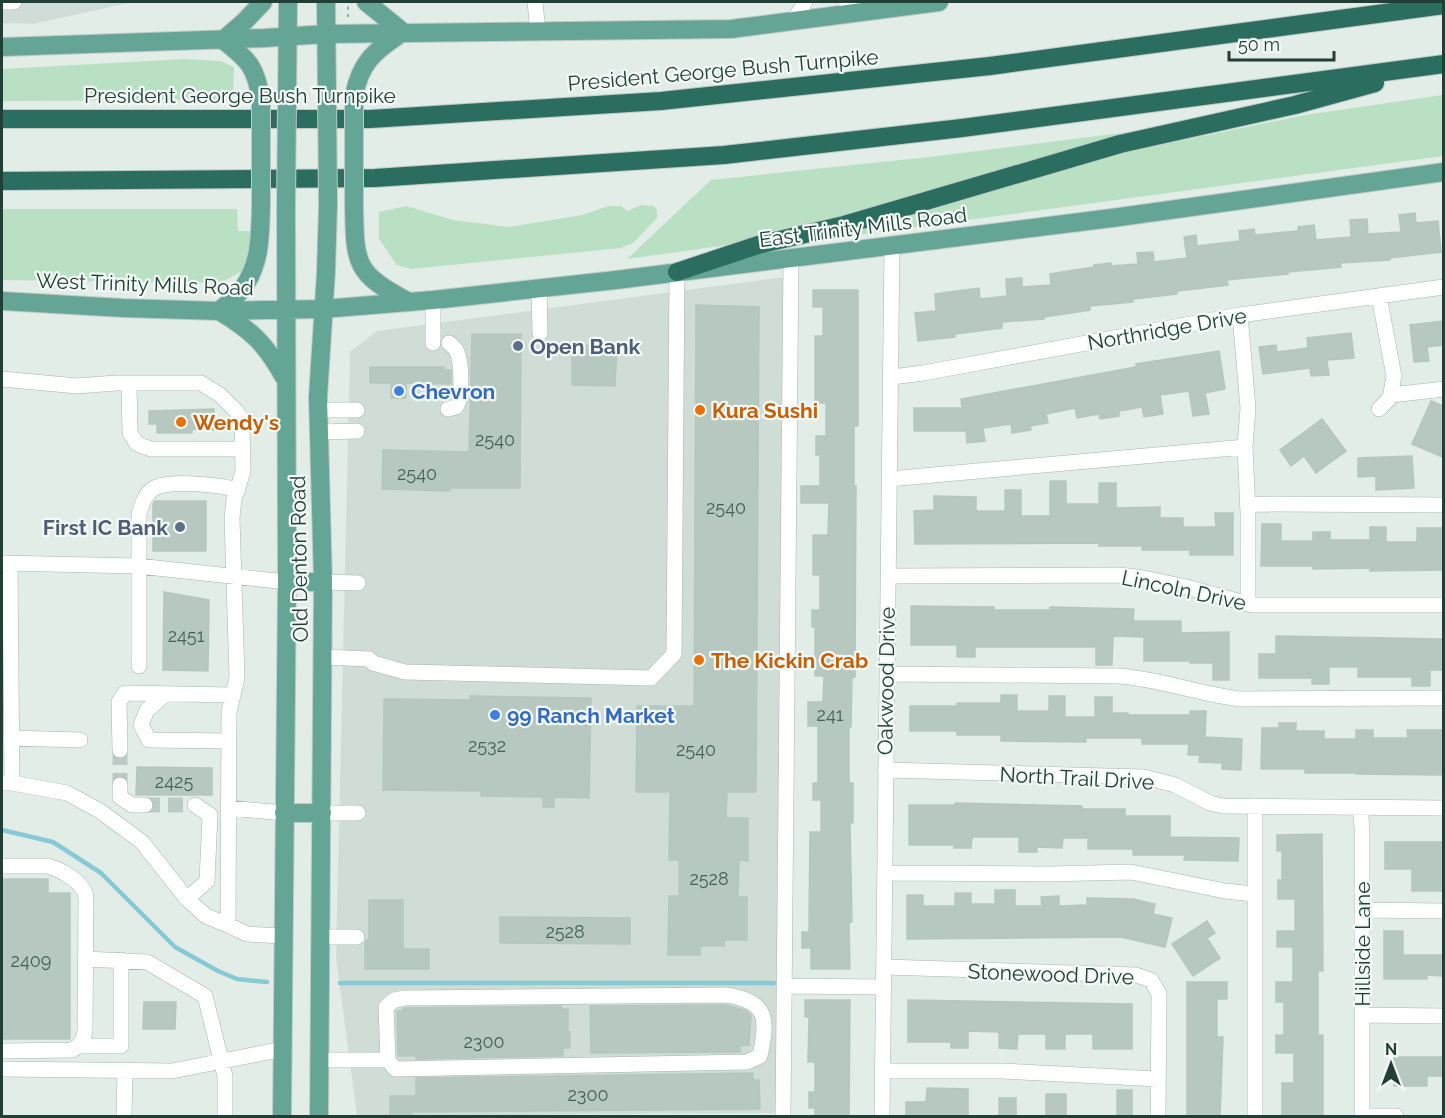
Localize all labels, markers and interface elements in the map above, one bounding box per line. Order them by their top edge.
scale bar [1229,24,1334,62]
text: 50 m [1238,34,1280,55]
street label: President George Bush Turnpike [567,44,879,96]
street label: President George Bush Turnpike [84,83,396,108]
street label: East Trinity Mills Road [758,202,968,252]
street label: West Trinity Mills Road [36,268,254,300]
street label: Northridge Drive [1086,303,1248,355]
place label: Open Bank [530,334,640,359]
marker: Open Bank [511,339,525,353]
place label: Chevron [411,379,495,404]
marker: Chevron [392,384,406,398]
place label: Kura Sushi [712,398,818,423]
marker: Kura Sushi [693,403,707,417]
place label: Wendy's [193,410,279,435]
marker: Wendy's [174,415,188,429]
house number: 2540 [475,429,515,450]
house number: 2540 [397,463,437,484]
street label: Old Denton Road [285,475,313,643]
house number: 2540 [706,497,746,518]
place label: First IC Bank [43,515,168,540]
marker: First IC Bank [173,520,187,534]
street label: Lincoln Drive [1120,565,1248,615]
street label: Oakwood Drive [872,607,900,755]
house number: 2451 [168,625,205,646]
place label: The Kickin Crab [711,648,868,673]
marker: The Kickin Crab [692,653,706,667]
place label: 99 Ranch Market [507,703,675,728]
house number: 241 [817,704,844,725]
marker: 99 Ranch Market [488,708,502,722]
house number: 2532 [468,735,506,756]
house number: 2540 [676,739,716,760]
street label: North Trail Drive [999,761,1155,795]
house number: 2425 [155,771,193,792]
house number: 2528 [689,868,729,889]
street label: Hillside Lane [1350,881,1375,1007]
house number: 2528 [545,921,585,942]
house number: 2409 [11,950,51,971]
street label: Stonewood Drive [967,959,1135,989]
house number: 2300 [463,1031,505,1052]
north arrow [1361,1034,1421,1094]
text: N [1385,1040,1397,1059]
house number: 2300 [567,1084,609,1105]

